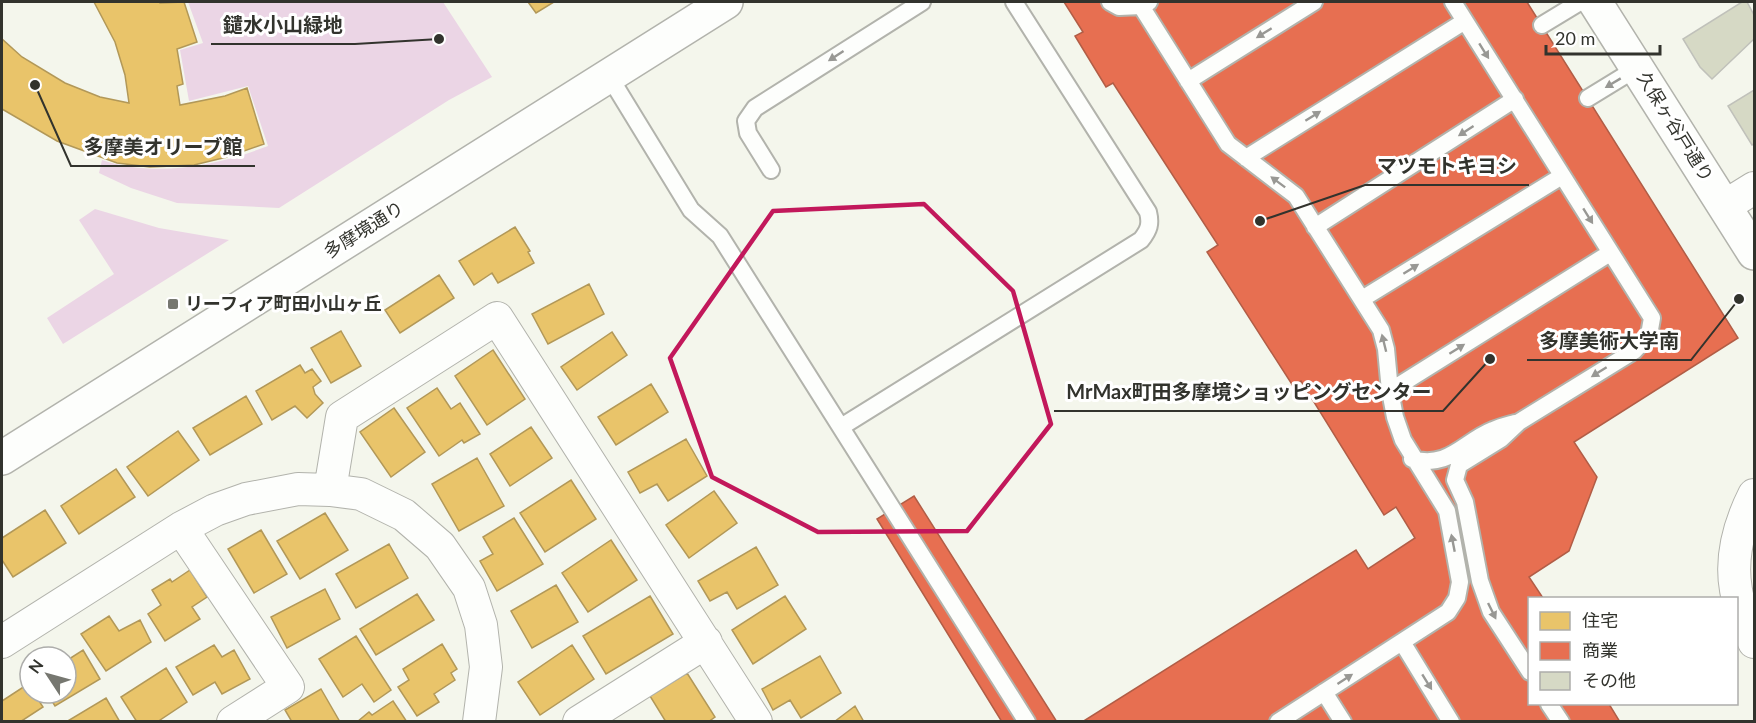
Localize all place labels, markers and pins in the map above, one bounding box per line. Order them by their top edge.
callout: 鑓水小山緑地 [211,6,355,44]
callout: 多摩美オリーブ館 [71,128,255,166]
callout: マツモトキヨシ [1365,147,1529,185]
place label: リーフィア町田小山ヶ丘 [185,292,382,314]
marker: リーフィア町田小山ヶ丘 [166,297,180,311]
callout: 多摩美術大学南 [1527,322,1691,360]
callout: MrMax町田多摩境ショッピングセンター [1054,373,1443,411]

